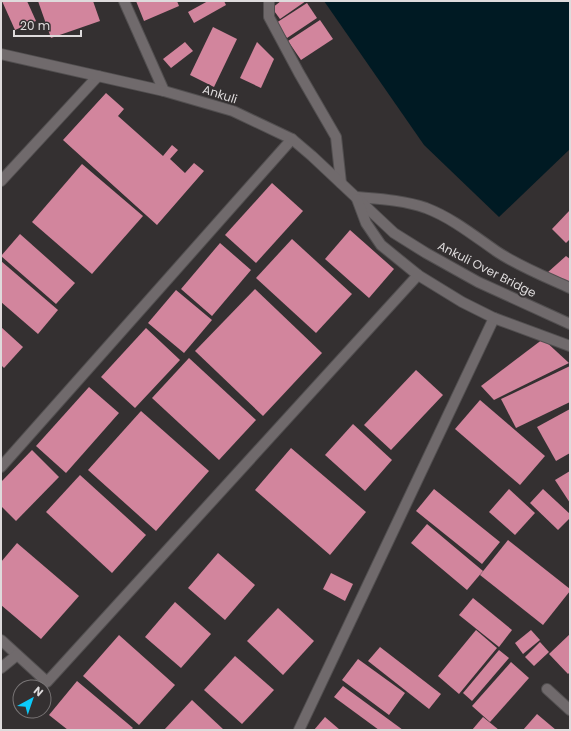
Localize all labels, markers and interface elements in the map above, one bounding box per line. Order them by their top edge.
scale bar [14,12,81,38]
text: 20 m [20,17,50,34]
street label: Ankuli [200,80,240,108]
street label: Ankuli Over Bridge [435,237,539,301]
north arrow [12,679,52,719]
text: N [30,683,47,700]

